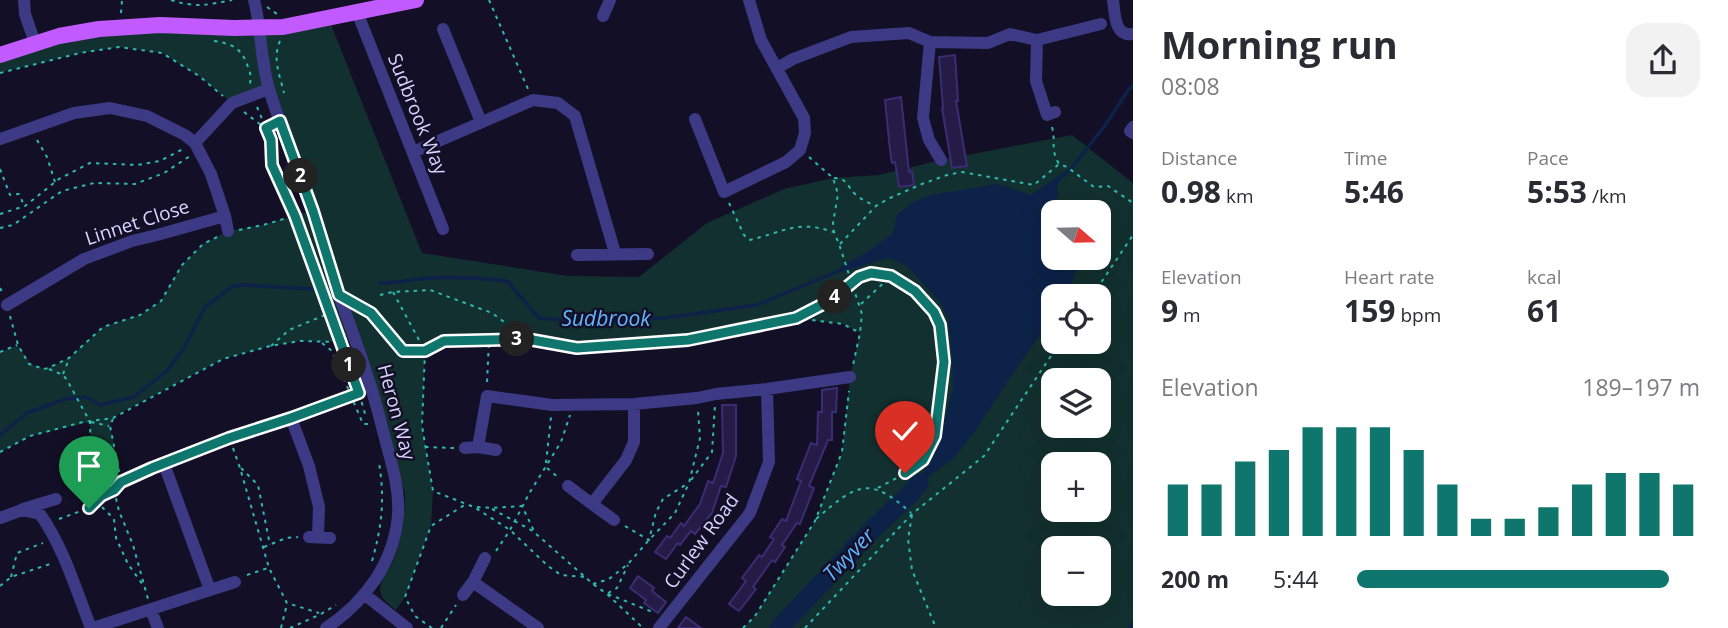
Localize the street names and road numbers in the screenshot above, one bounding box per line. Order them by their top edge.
street label: Sudbrook Way [382,50,454,179]
street label: Linnet Close [81,193,193,251]
street label: Heron Way [372,361,422,463]
street label: Curlew Road [658,488,744,594]

